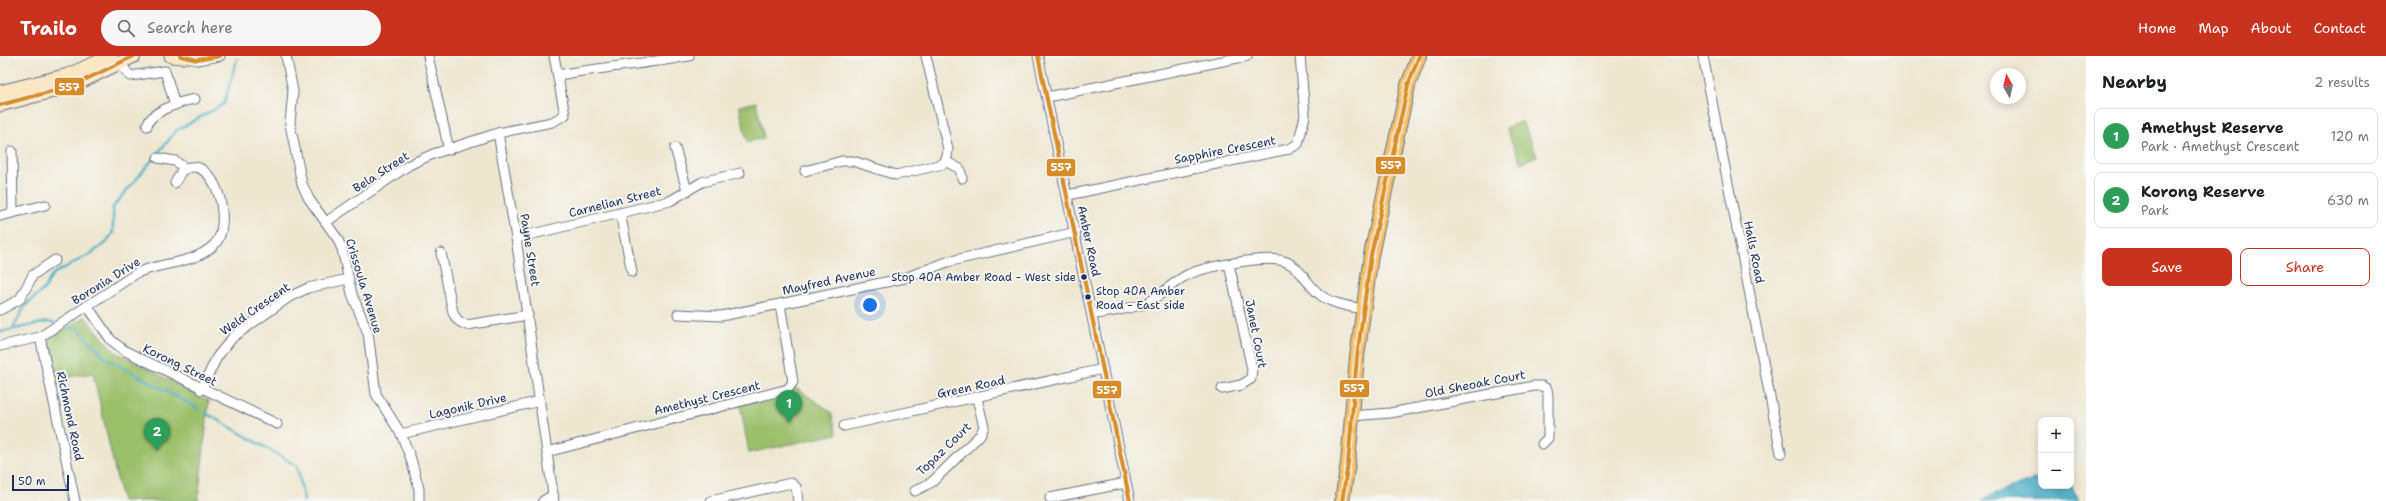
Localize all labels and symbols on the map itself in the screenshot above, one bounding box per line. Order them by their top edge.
north arrow [1990,68,2026,104]
line badge: 557 [54,77,85,96]
text: 557 [58,80,80,95]
street label: Sapphire Crescent [1173,132,1277,168]
street label: Bela Street [350,148,412,196]
line badge: 557 [1375,156,1406,175]
line badge: 557 [1046,158,1076,177]
text: 557 [1380,158,1402,173]
text: 557 [1050,160,1072,175]
street label: Carnelian Street [567,183,663,221]
street label: Amber Road [1074,204,1104,278]
street label: Payne Street [516,212,544,288]
street label: Halls Road [1740,219,1768,285]
street label: Crissoula Avenue [342,237,386,336]
street label: Boronia Drive [69,253,143,308]
street label: Mayfred Avenue [781,263,878,299]
place label: Stop 40A Amber Road - West side [891,270,1076,285]
marker: Stop 40A Amber Road - West side [1079,272,1089,282]
street label: Weld Crescent [217,279,293,339]
place label: Stop 40A Amber Road - East side [1096,284,1185,313]
marker: Stop 40A Amber Road - East side [1083,292,1093,302]
your location [860,295,880,315]
street label: Janet Court [1242,298,1270,370]
street label: Korong Street [140,340,220,390]
street label: Old Sheoak Court [1423,366,1527,402]
street label: Richmond Road [53,370,87,463]
street label: Green Road [936,372,1007,402]
street label: Amethyst Crescent [652,377,762,419]
line badge: 557 [1339,379,1370,398]
line badge: 557 [1092,380,1122,399]
text: 557 [1343,381,1365,396]
text: 557 [1096,383,1118,398]
street label: Lagonik Drive [428,389,509,423]
pin: 1 [776,390,802,423]
pin: 2 [144,418,170,451]
street label: Topaz Court [913,419,975,479]
scale bar [12,473,69,492]

